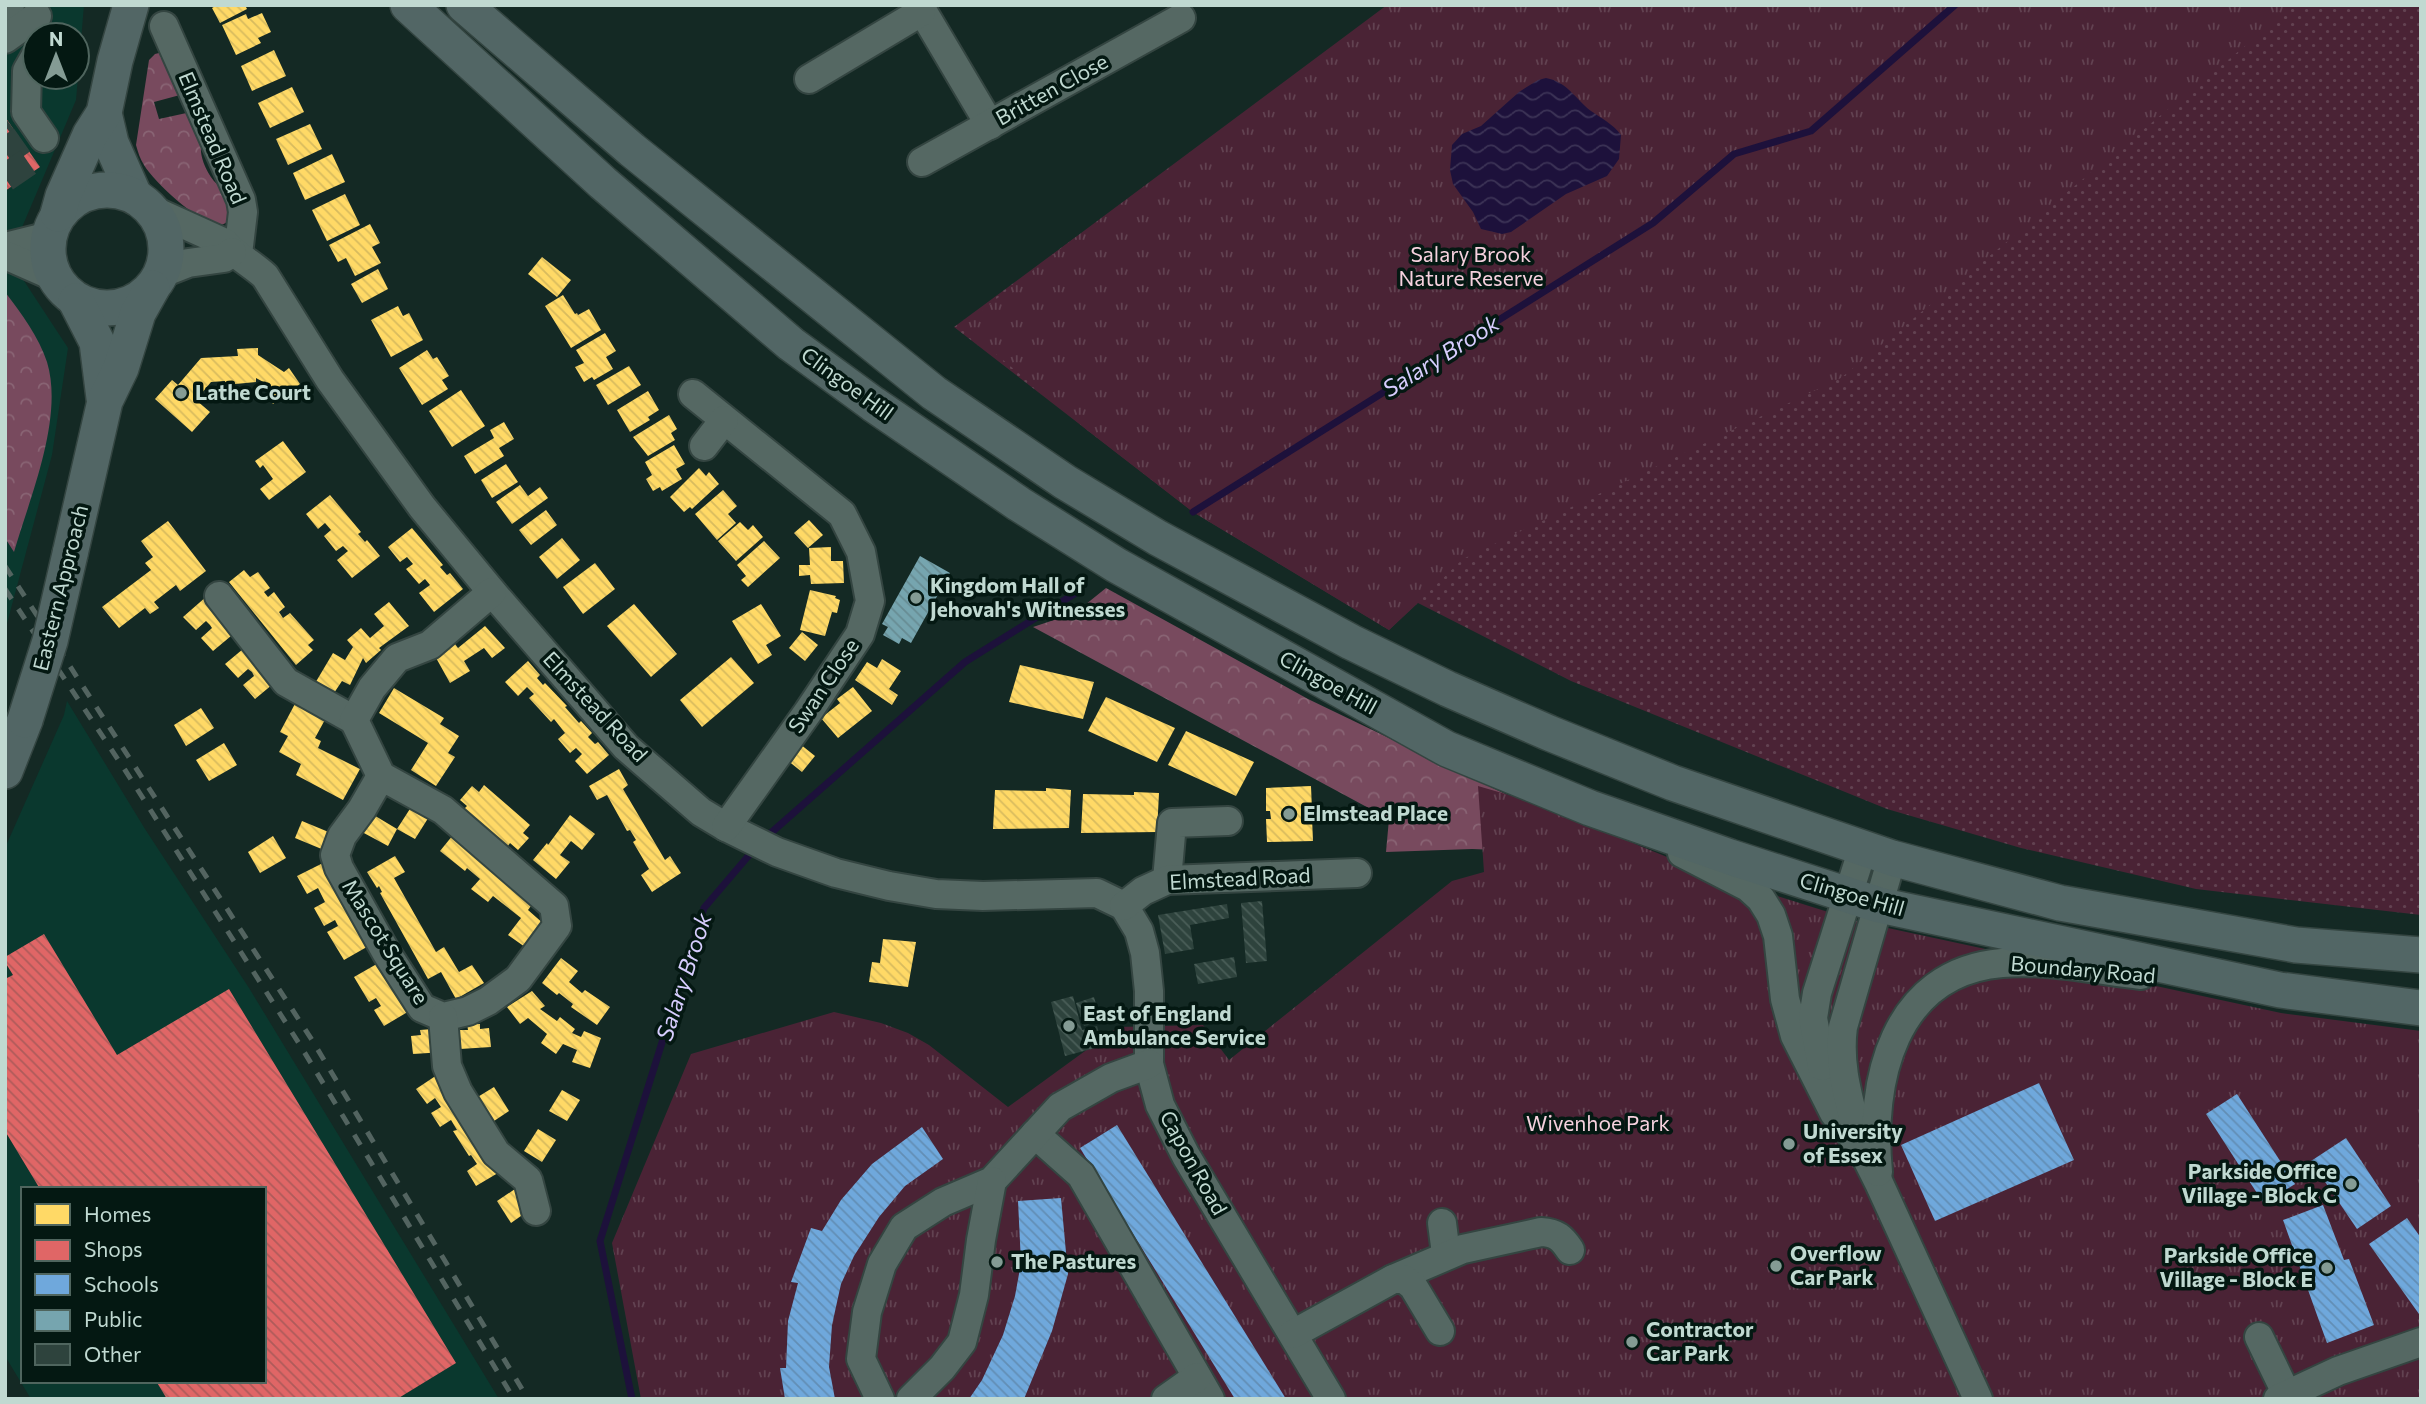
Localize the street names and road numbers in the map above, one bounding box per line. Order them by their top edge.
street label: Britten Close [991,48,1112,130]
street label: Elmstead Road [174,67,252,207]
street label: Clingoe Hill [797,341,899,425]
street label: Eastern Approach [27,502,92,673]
street label: Swan Close [782,633,863,737]
street label: Clingoe Hill [1276,645,1382,719]
street label: Elmstead Road [539,646,653,766]
street label: Elmstead Road [1169,861,1311,894]
street label: Clingoe Hill [1797,867,1908,920]
street label: Mascot Square [338,874,435,1008]
street label: Boundary Road [2010,950,2157,987]
street label: Capon Road [1155,1106,1233,1219]

